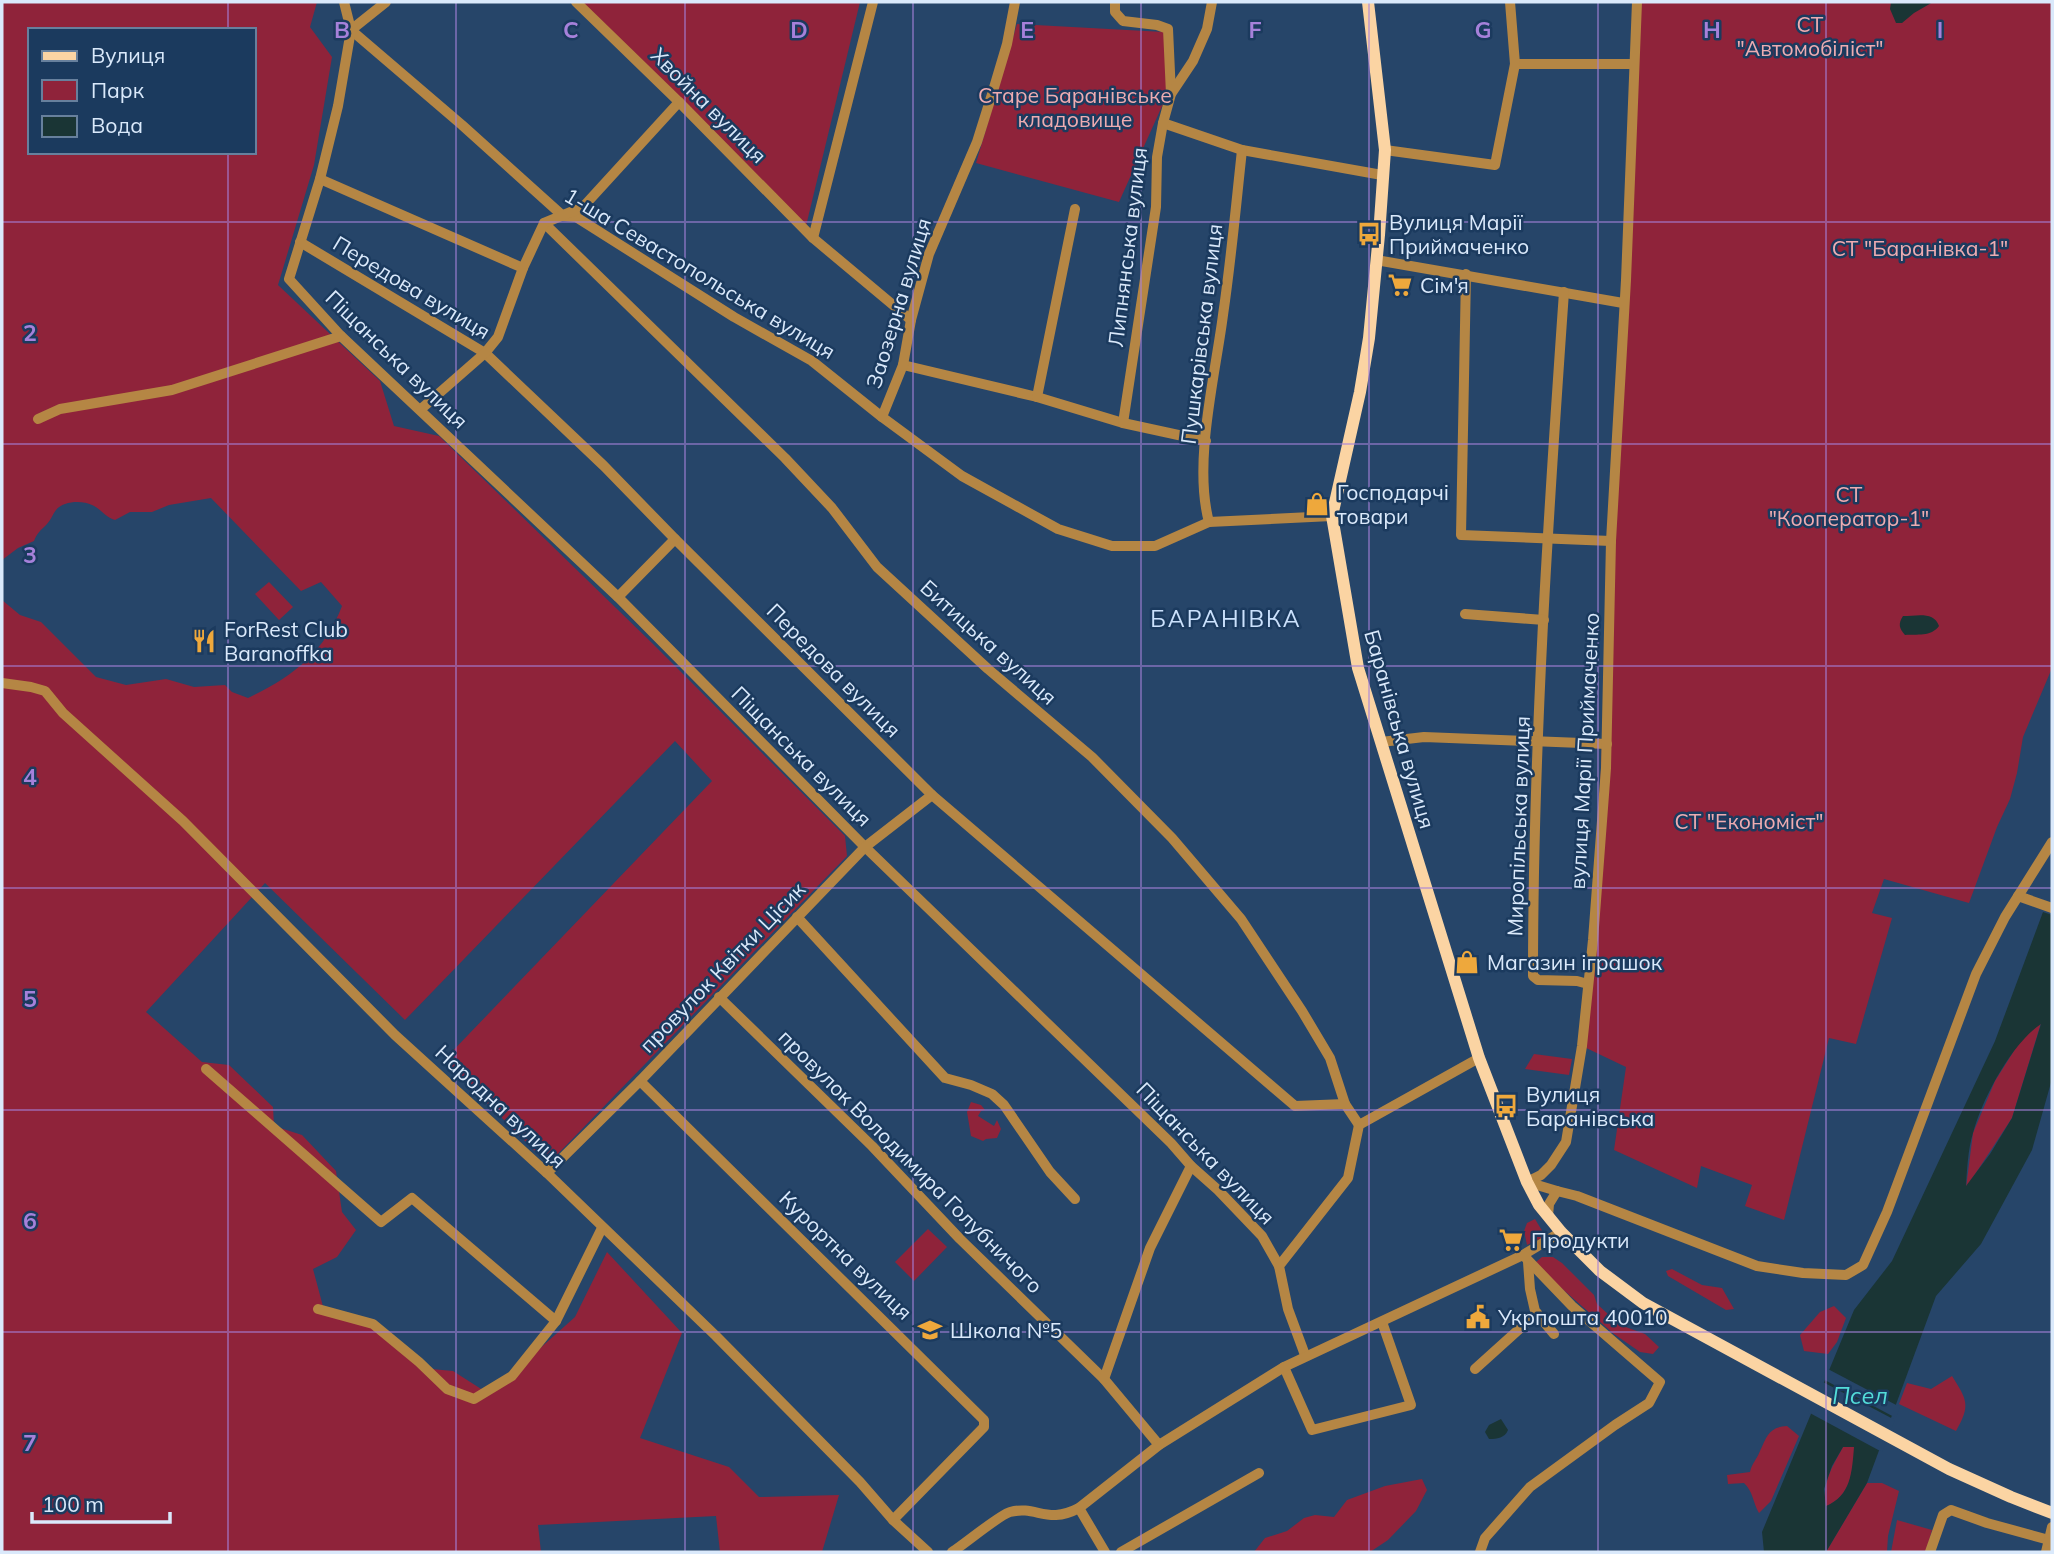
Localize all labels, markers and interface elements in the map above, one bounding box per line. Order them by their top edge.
park label: СТ "Автомобіліст" [1736,11,1884,61]
text: B [334,15,350,44]
text: C [563,15,579,44]
text: D [790,15,808,44]
text: E [1020,15,1034,44]
text: F [1248,15,1262,44]
text: G [1474,15,1492,44]
text: H [1703,15,1721,44]
text: I [1937,15,1943,44]
legend [28,28,256,154]
text: Вулиця [91,42,165,68]
street label: Хвойна вулиця [646,42,772,168]
text: Парк [91,77,145,103]
park label: Старе Баранівське кладовище [978,82,1172,132]
text: Вода [91,112,143,138]
street label: Липнянська вулиця [1102,146,1152,348]
street label: 1-ша Севастопольська вулиця [560,182,840,364]
place label: Вулиця Марії Приймаченко [1389,209,1529,259]
street label: Заозерна вулиця [860,215,936,391]
bus stop icon: Вулиця Марії Приймаченко [1355,220,1383,248]
street label: Пушкарівська вулиця [1175,222,1227,446]
street label: Передова вулиця [329,230,495,344]
park label: СТ "Баранівка-1" [1832,235,2008,261]
supermarket icon: Сім'я [1386,271,1414,299]
place label: Сім'я [1420,272,1469,298]
street label: Піщанська вулиця [320,284,474,434]
text: 2 [23,318,37,347]
place label: Господарчі товари [1337,479,1449,529]
park label: СТ "Кооператор-1" [1769,481,1929,531]
shop icon: Господарчі товари [1303,490,1331,518]
text: 3 [23,540,37,569]
street label: Битицька вулиця [916,574,1062,710]
street label: Передова вулиця [762,598,906,742]
district label: БАРАНІВКА [1150,604,1302,633]
street label: вулиця Марії Приймаченко [1564,612,1604,890]
place label: ForRest Club Baranoffka [224,616,348,666]
restaurant icon: ForRest Club Baranoffka [190,627,218,655]
street label: Баранівська вулиця [1359,627,1441,831]
street label: Піщанська вулиця [726,680,878,832]
street label: Миропільська вулиця [1501,715,1535,937]
text: 4 [23,762,37,791]
park label: СТ "Економіст" [1675,808,1823,834]
street label: провулок Квітки Цісик [634,876,811,1058]
shop icon: Магазин іграшок [1453,948,1481,976]
place label: Магазин іграшок [1487,949,1663,975]
text: 5 [23,984,37,1013]
street label: провулок Володимира Голубничого [774,1024,1048,1298]
street label: Народна вулиця [430,1039,572,1173]
street label: Піщанська вулиця [1131,1076,1281,1230]
place label: Вулиця Баранівська [1526,1081,1654,1131]
bus stop icon: Вулиця Баранівська [1492,1092,1520,1120]
street label: Курортна вулиця [774,1185,918,1325]
text: 6 [23,1206,37,1235]
supermarket icon: Продукти [1497,1226,1525,1254]
place label: Продукти [1531,1227,1630,1253]
public building icon: Укрпошта 40010 [1464,1303,1492,1331]
place label: Укрпошта 40010 [1497,1304,1668,1330]
school or university icon: Школа №5 [916,1316,944,1344]
place label: Школа №5 [950,1317,1062,1343]
water label: Псел [1832,1381,1888,1410]
text: 7 [23,1428,37,1457]
scale bar [32,1480,170,1524]
text: 100 m [42,1491,104,1517]

